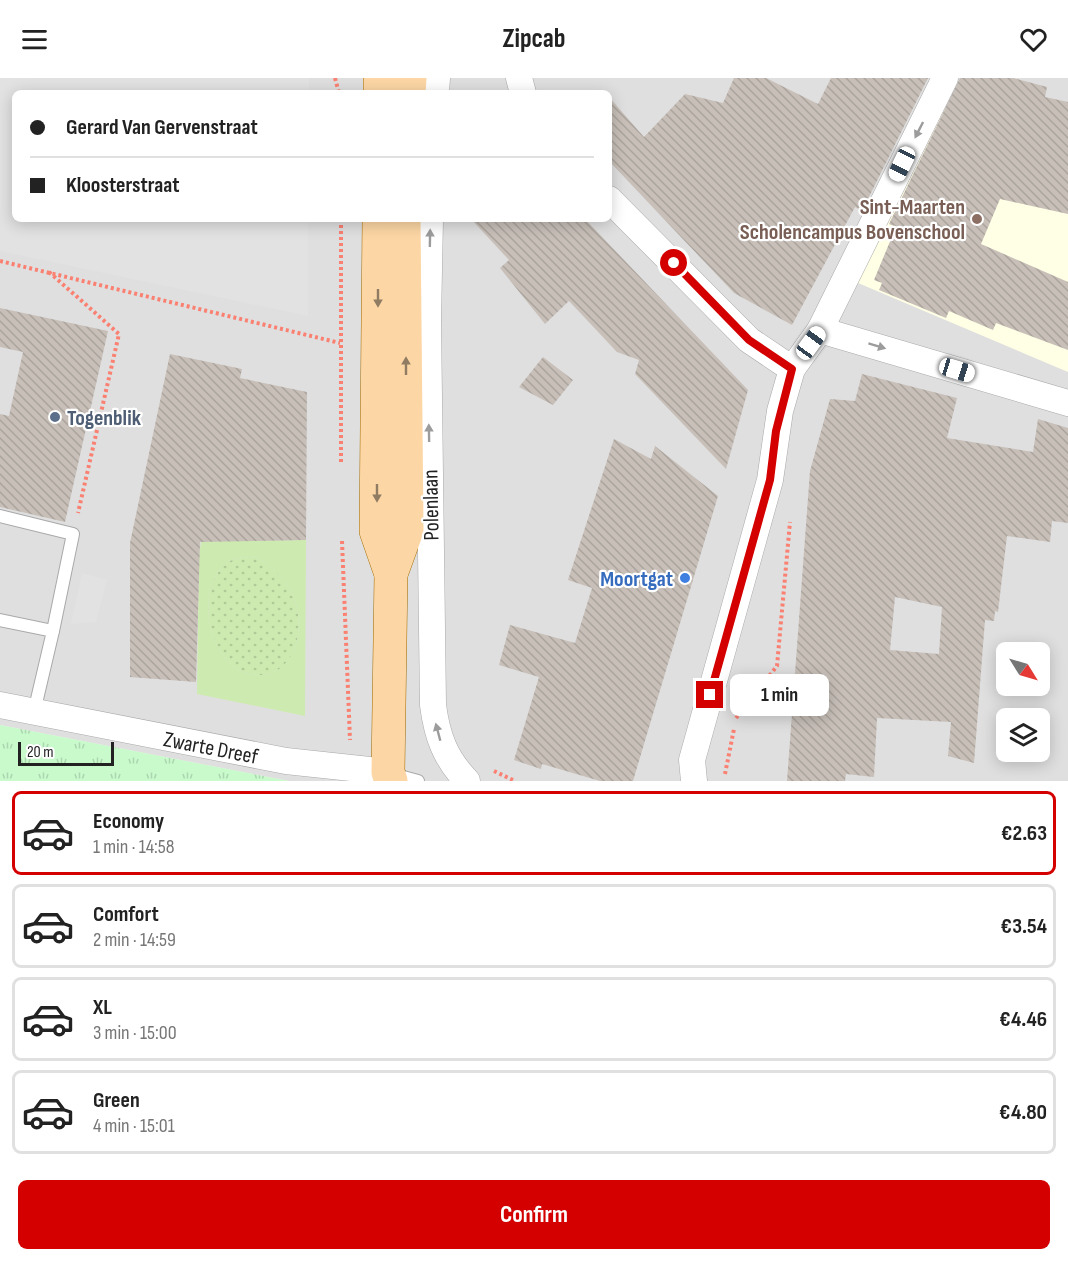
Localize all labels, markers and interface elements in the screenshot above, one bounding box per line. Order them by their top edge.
icon: menu [18,23,51,56]
text: Zipcab [502,23,566,55]
icon: heart [1017,23,1050,56]
text: Gerard Van Gervenstraat [66,114,258,141]
one-way arrow [914,122,923,139]
car [886,144,918,184]
text: Kloosterstraat [66,172,180,199]
place label: Sint-Maarten Scholencampus Bovenschool [740,194,965,246]
marker: Sint-Maarten Scholencampus Bovenschool [970,212,984,226]
one-way arrow [425,228,435,247]
route start [660,249,687,276]
one-way arrow [373,289,383,308]
car [793,323,829,363]
one-way arrow [868,342,886,351]
car [937,356,977,384]
one-way arrow [401,357,411,376]
place label: Togenblik [67,405,142,432]
marker: Togenblik [48,410,62,424]
one-way arrow [424,423,434,442]
street label: Polenlaan [417,469,446,541]
one-way arrow [372,484,382,503]
place label: Moortgat [600,566,673,593]
marker: Moortgat [678,571,692,585]
north arrow [996,642,1050,696]
map controls [996,642,1050,762]
callout: 1 min [731,674,830,716]
route end [696,681,723,708]
text: 1 min [761,683,798,707]
button: layers [996,708,1050,762]
one-way arrow [432,723,442,741]
street label: Zwarte Dreef [161,726,261,771]
scale bar [18,739,114,766]
text: 20 m [27,743,54,762]
icon: car [21,806,75,860]
text: Economy [93,808,164,835]
text: €2.63 [1001,820,1047,847]
text: 1 min · 14:58 [93,835,175,859]
icon: car [21,899,75,953]
text: Comfort [93,901,159,928]
text: €3.54 [1001,913,1047,940]
text: 2 min · 14:59 [93,928,176,952]
icon: car [21,992,75,1046]
text: XL [93,994,112,1021]
text: €4.46 [999,1006,1047,1033]
text: 3 min · 15:00 [93,1021,177,1045]
icon: car [21,1085,75,1139]
text: Green [93,1087,140,1114]
text: €4.80 [999,1099,1047,1126]
text: 4 min · 15:01 [93,1114,175,1138]
button: Confirm [18,1180,1050,1249]

